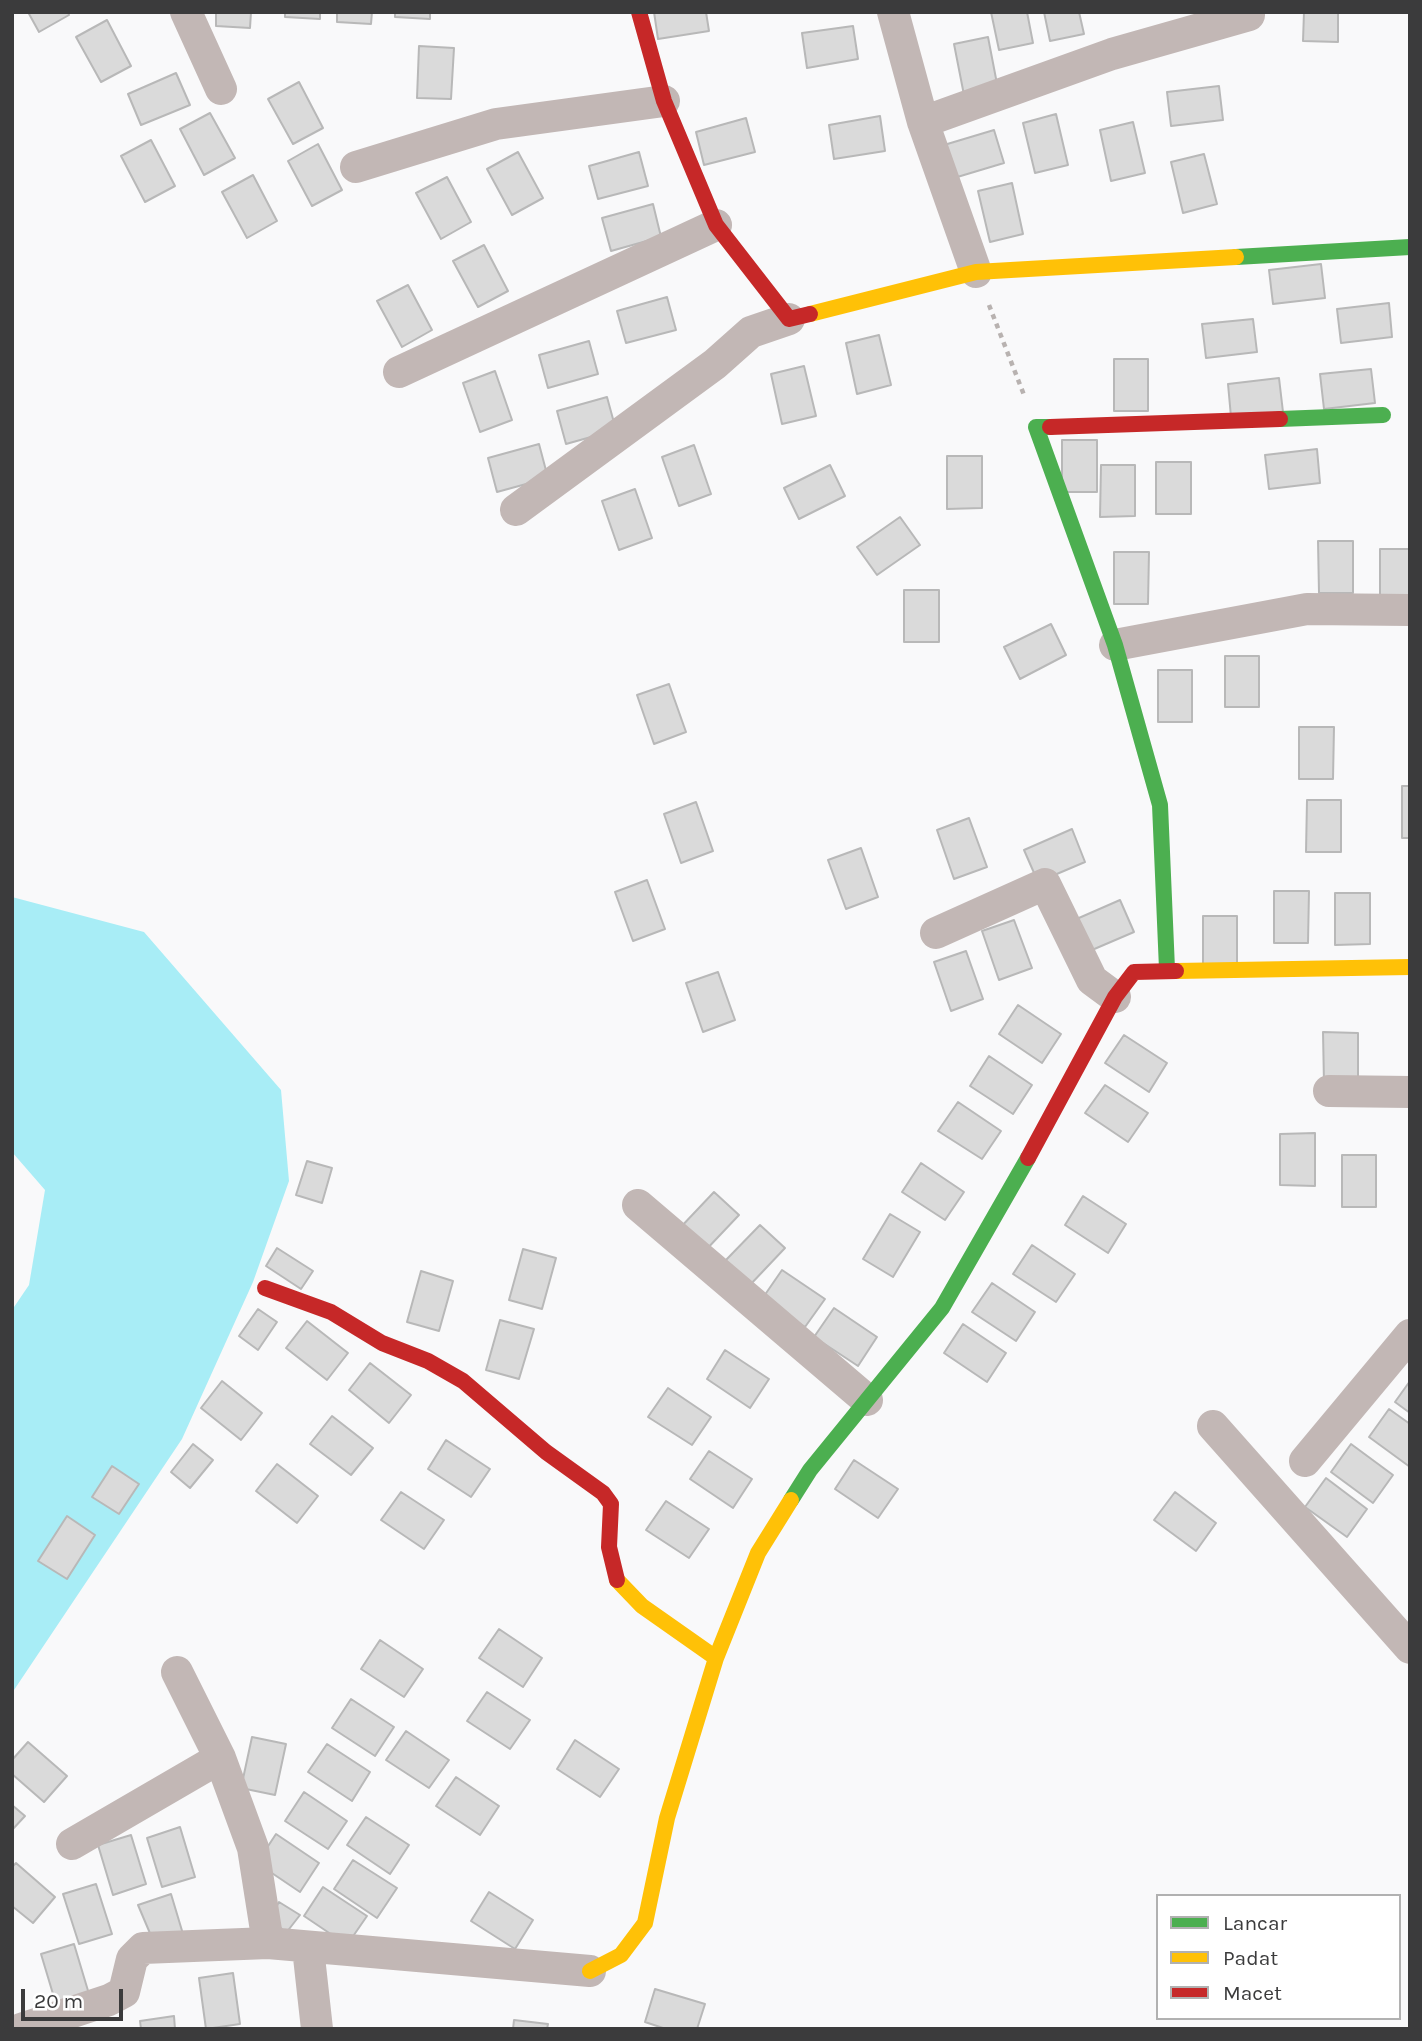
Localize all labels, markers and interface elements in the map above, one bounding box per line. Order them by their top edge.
legend [1156,1894,1401,2020]
text: Lancar [1223,1911,1287,1935]
text: Padat [1223,1946,1278,1970]
scale bar [24,1974,126,2018]
text: Macet [1223,1981,1282,2005]
text: 20 m [34,1989,83,2013]

